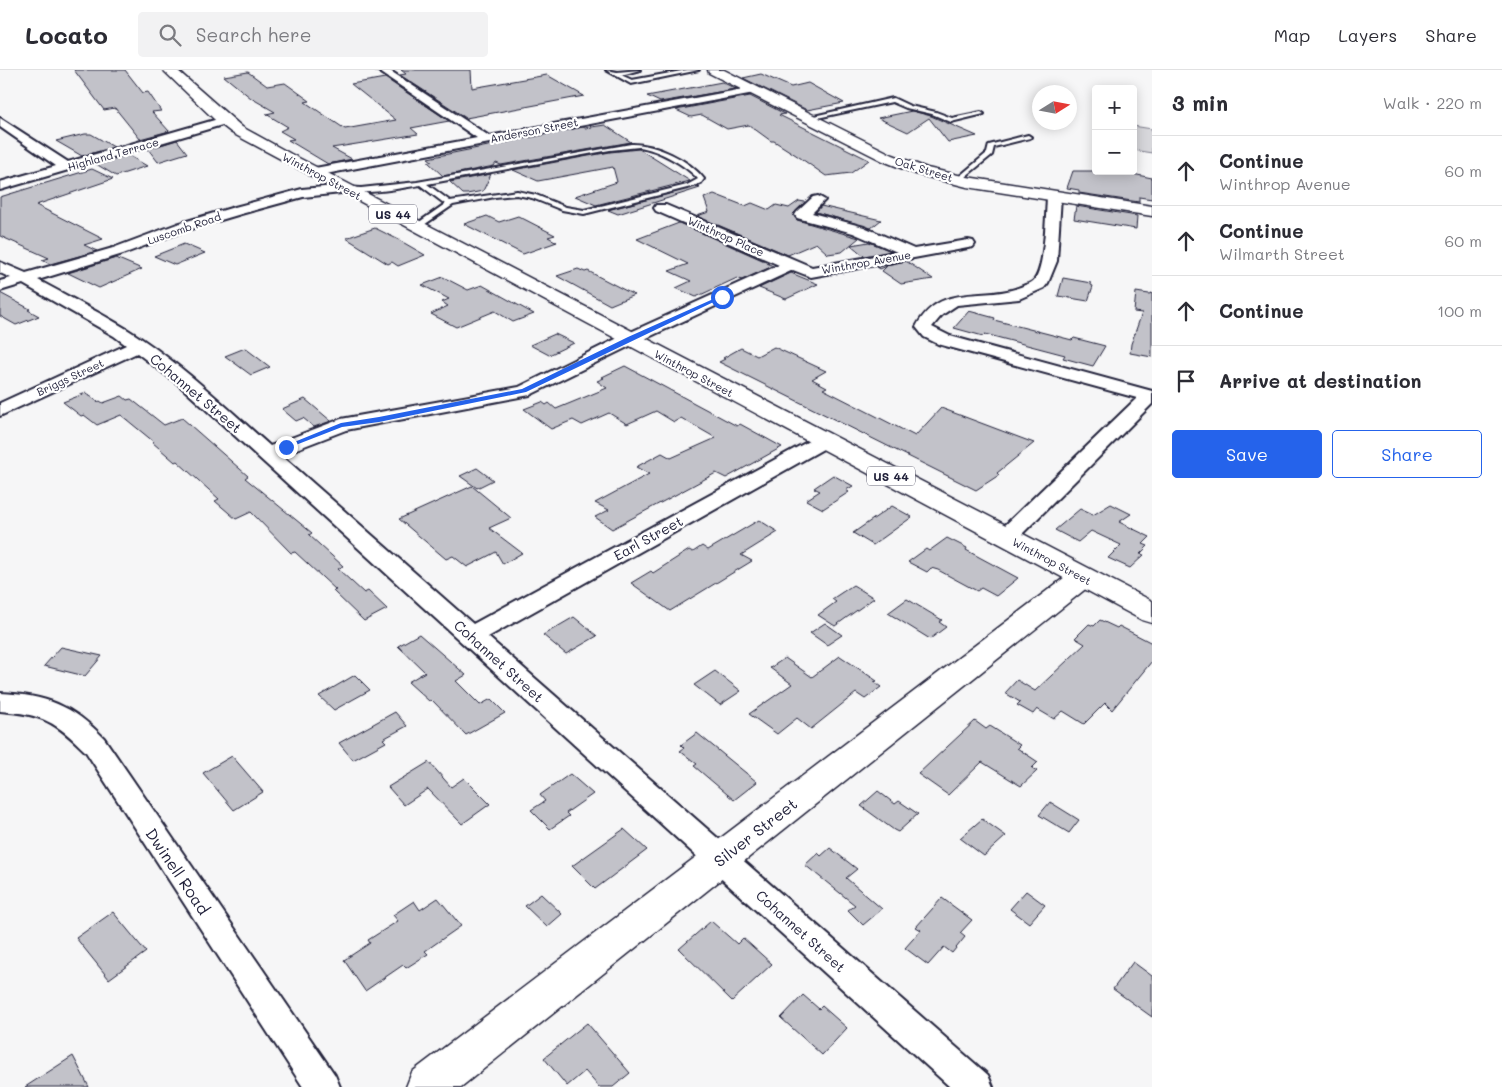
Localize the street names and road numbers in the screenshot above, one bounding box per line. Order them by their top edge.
street label: Anderson Street [489,114,580,146]
street label: Highland Terrace [66,134,160,174]
street label: Winthrop Street [280,149,364,203]
street label: Oak Street [893,153,955,185]
road number: US 44 [369,204,417,224]
street label: Luscomb Road [145,208,223,248]
street label: Winthrop Place [685,212,767,260]
street label: Winthrop Avenue [820,247,912,277]
street label: Winthrop Street [652,346,736,400]
street label: Cohannet Street [146,349,246,437]
street label: Briggs Street [34,355,106,399]
road number: US 44 [867,466,915,486]
street label: Earl Street [610,511,686,565]
street label: Winthrop Street [1010,534,1094,588]
street label: Cohannet Street [450,616,548,706]
street label: Silver Street [709,793,801,871]
street label: Dwinell Road [141,824,215,918]
street label: Cohannet Street [752,886,850,976]

